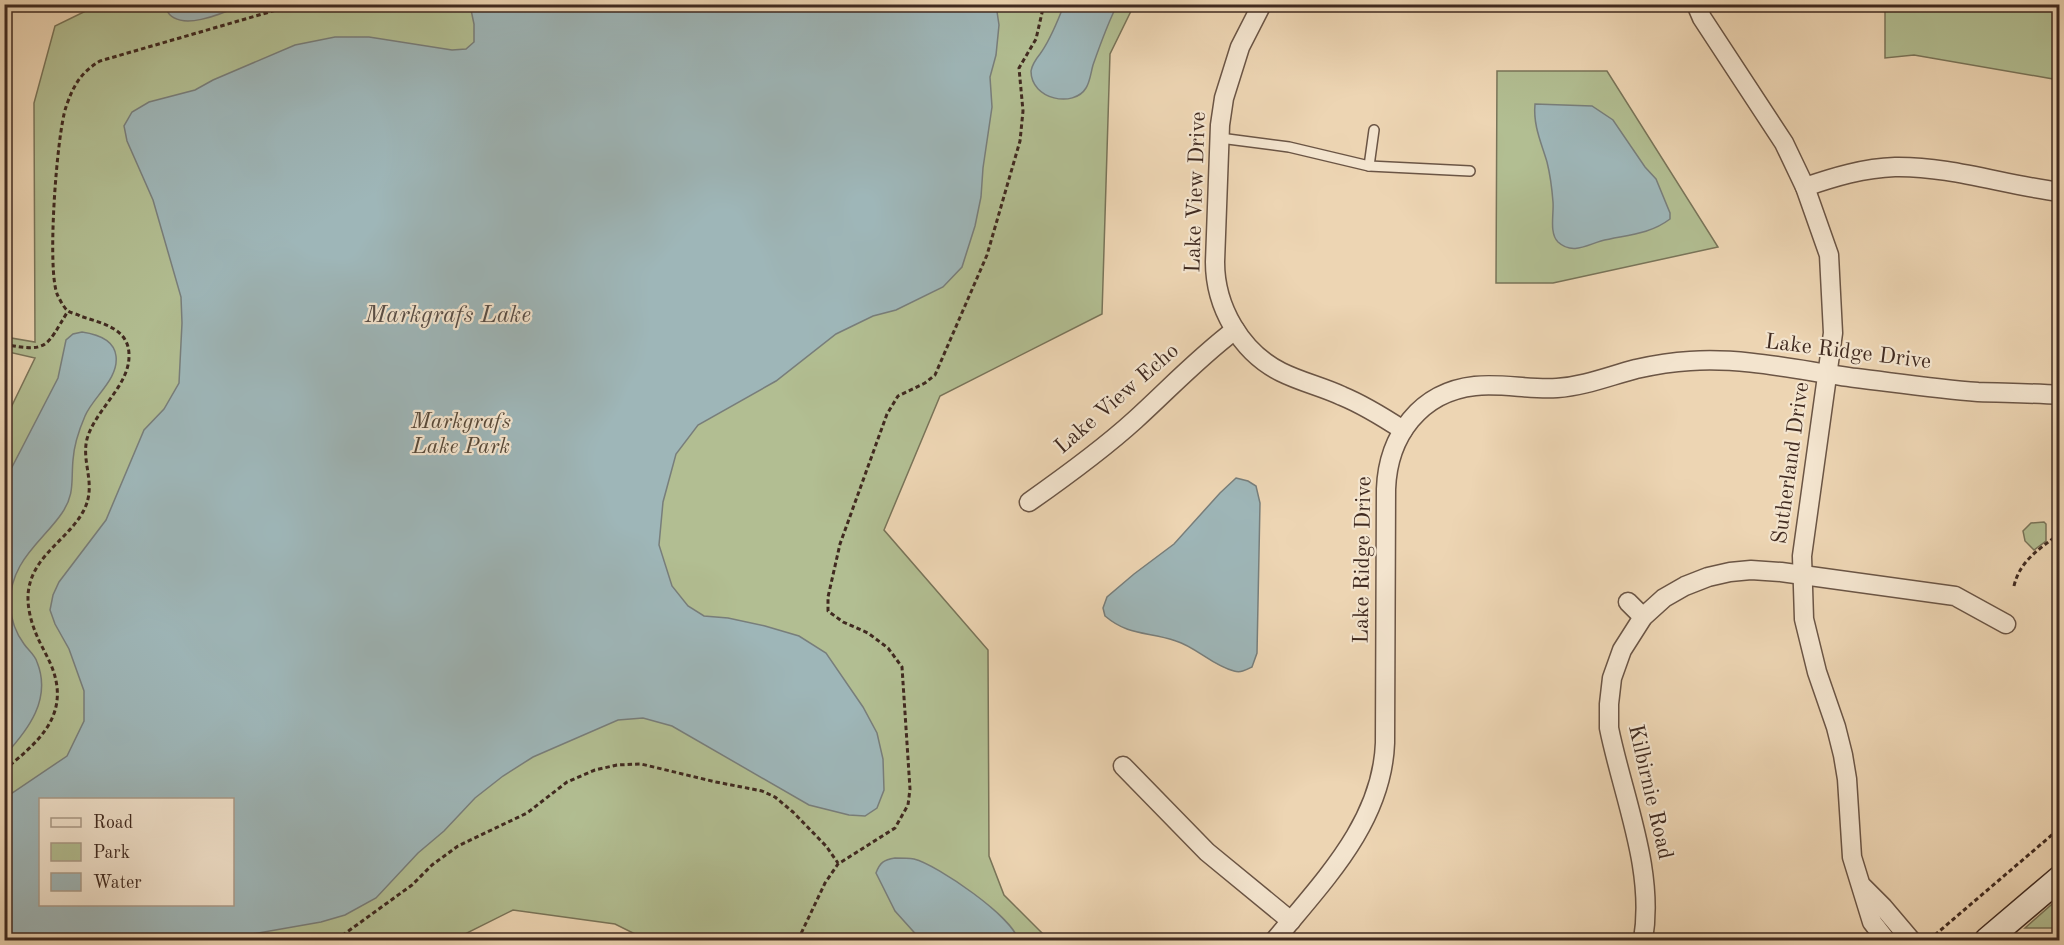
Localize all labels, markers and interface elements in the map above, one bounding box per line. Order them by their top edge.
street label: Lake View Drive [1182,111,1210,273]
water label: Markgrafs Lake [364,304,531,328]
street label: Lake Ridge Drive [1764,331,1932,373]
street label: Lake View Echo [1051,339,1183,459]
street label: Sutherland Drive [1769,381,1813,545]
park label: Markgrafs Lake Park [410,411,511,458]
street label: Lake Ridge Drive [1351,476,1375,644]
street label: Kilbirnie Road [1624,722,1676,862]
legend [39,798,234,906]
text: Road [93,814,133,832]
text: Park [93,844,130,862]
text: Water [93,874,142,892]

